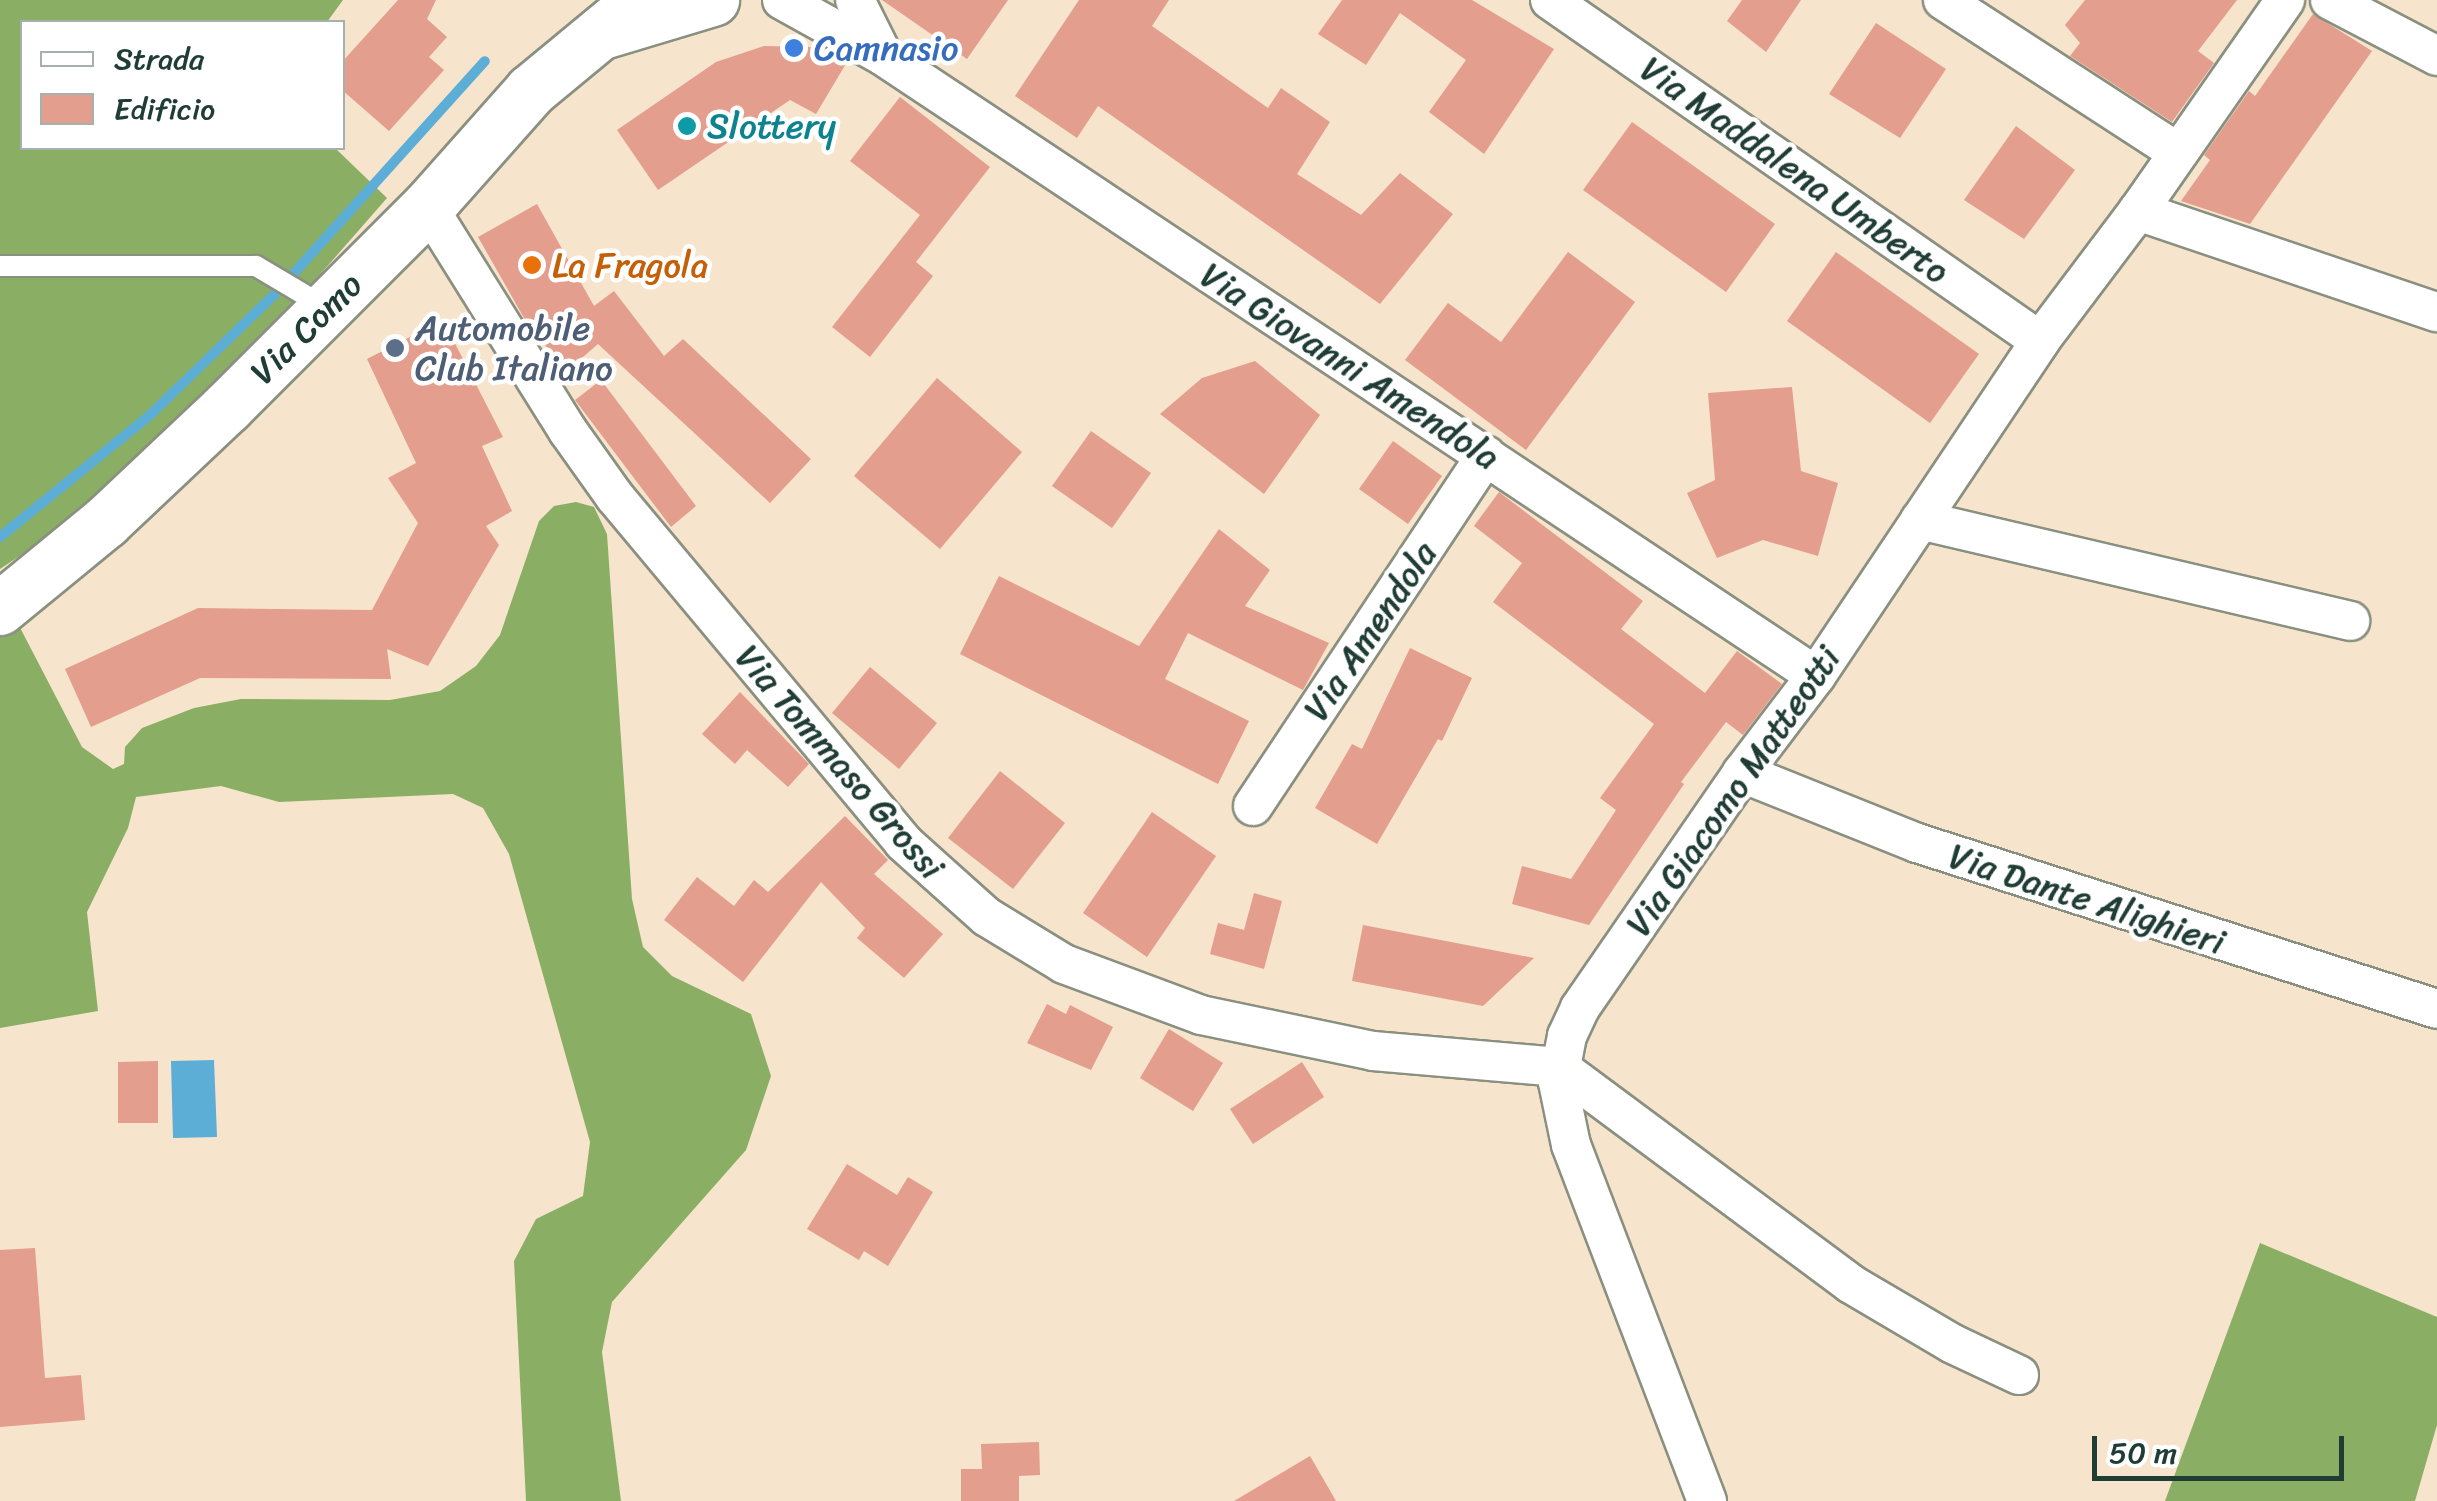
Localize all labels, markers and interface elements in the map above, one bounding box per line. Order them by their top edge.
legend [20,20,345,150]
place label: Camnasio [814,27,959,69]
text: Strada [114,32,204,86]
marker: Camnasio [783,37,805,59]
street label: Via Maddalena Umberto [1634,48,1956,292]
text: Edificio [114,82,215,136]
place label: Slottery [707,105,836,147]
marker: Slottery [676,115,698,137]
place label: La Fragola [552,244,709,286]
marker: La Fragola [521,254,543,276]
street label: Via Giovanni Amendola [1193,254,1507,478]
street label: Via Como [241,263,371,393]
place label: Automobile Club Italiano [415,307,614,389]
marker: Automobile Club Italiano [384,337,406,359]
street label: Via Amendola [1295,533,1445,729]
street label: Via Tommaso Grossi [727,636,953,888]
street label: Via Giacomo Matteotti [1617,638,1849,944]
street label: Via Dante Alighieri [1945,835,2229,963]
scale bar [2097,1416,2350,1478]
text: 50 m [2109,1426,2177,1480]

